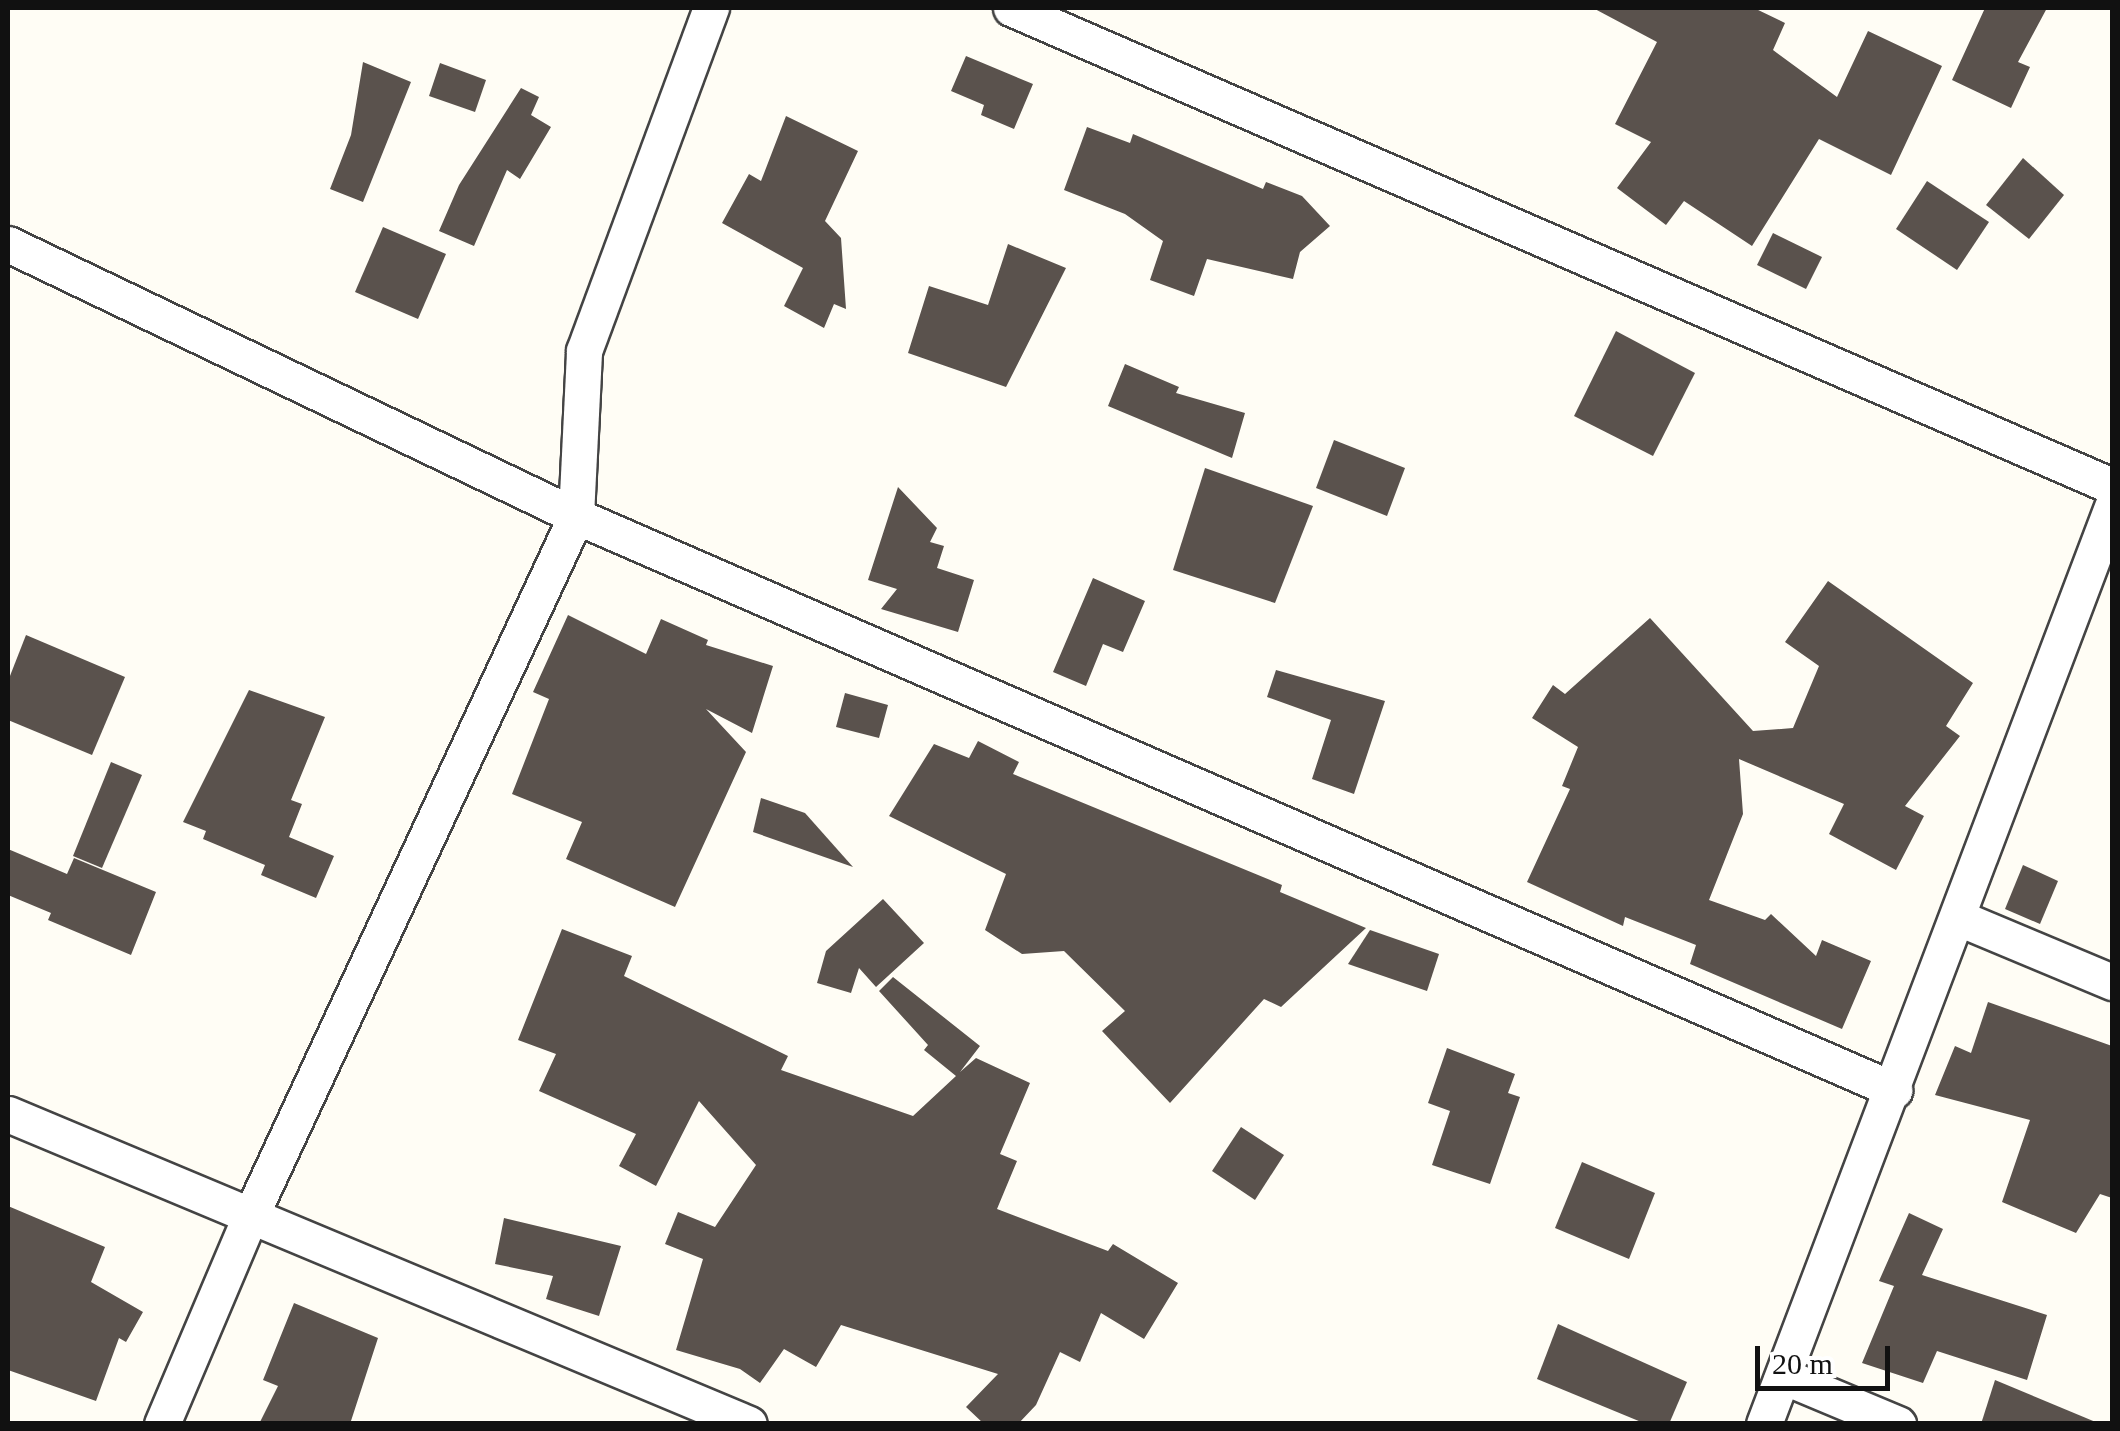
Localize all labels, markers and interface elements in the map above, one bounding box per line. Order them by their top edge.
scale bar [1760,1326,1895,1388]
text: 20 m [1772,1347,1833,1380]

